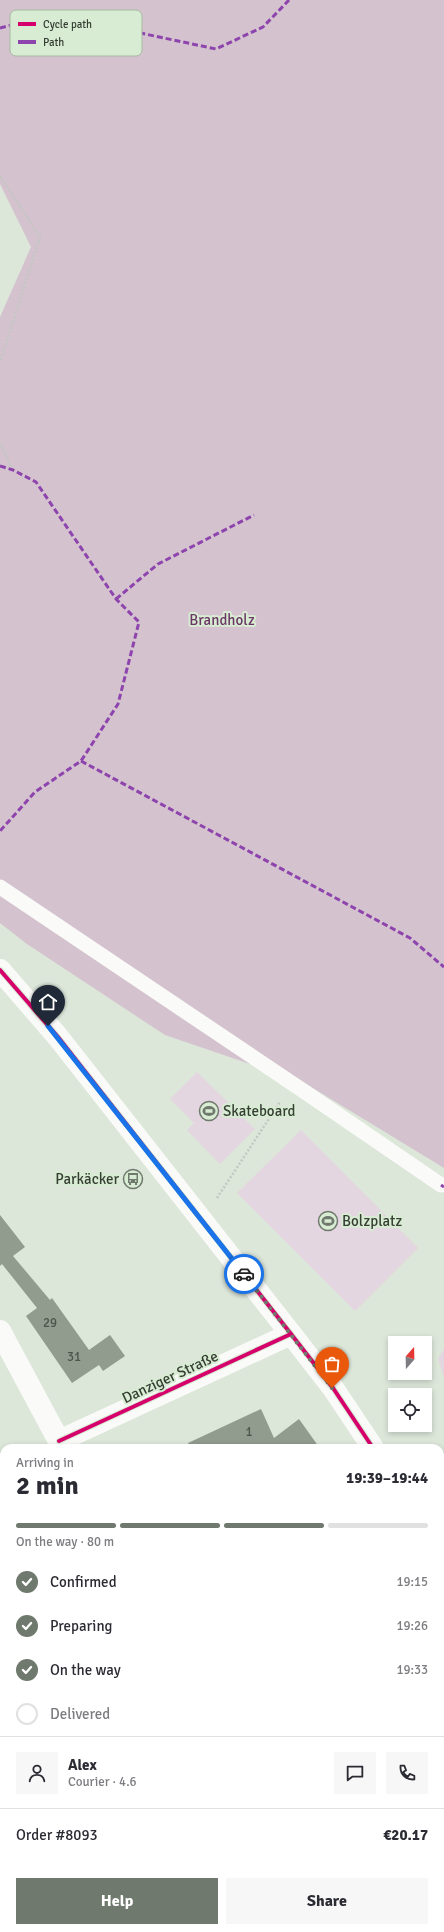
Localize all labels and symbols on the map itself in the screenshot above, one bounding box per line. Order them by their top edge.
legend [10,10,142,56]
text: Cycle path [43,18,92,31]
text: Path [43,36,64,49]
park label: Brandholz [189,611,255,629]
pin [31,985,65,1026]
sports icon: Skateboard [198,1100,220,1122]
place label: Skateboard [223,1102,296,1120]
bus stop icon: Parkäcker [122,1168,144,1190]
place label: Parkäcker [55,1170,119,1188]
sports icon: Bolzplatz [317,1210,339,1232]
place label: Bolzplatz [342,1212,403,1230]
courier [224,1254,264,1294]
house number: 29 [43,1315,57,1331]
north arrow [388,1336,432,1380]
street label: Danziger Straße [119,1347,221,1407]
pin [315,1347,349,1388]
house number: 31 [67,1349,81,1365]
house number: 1 [245,1424,253,1440]

